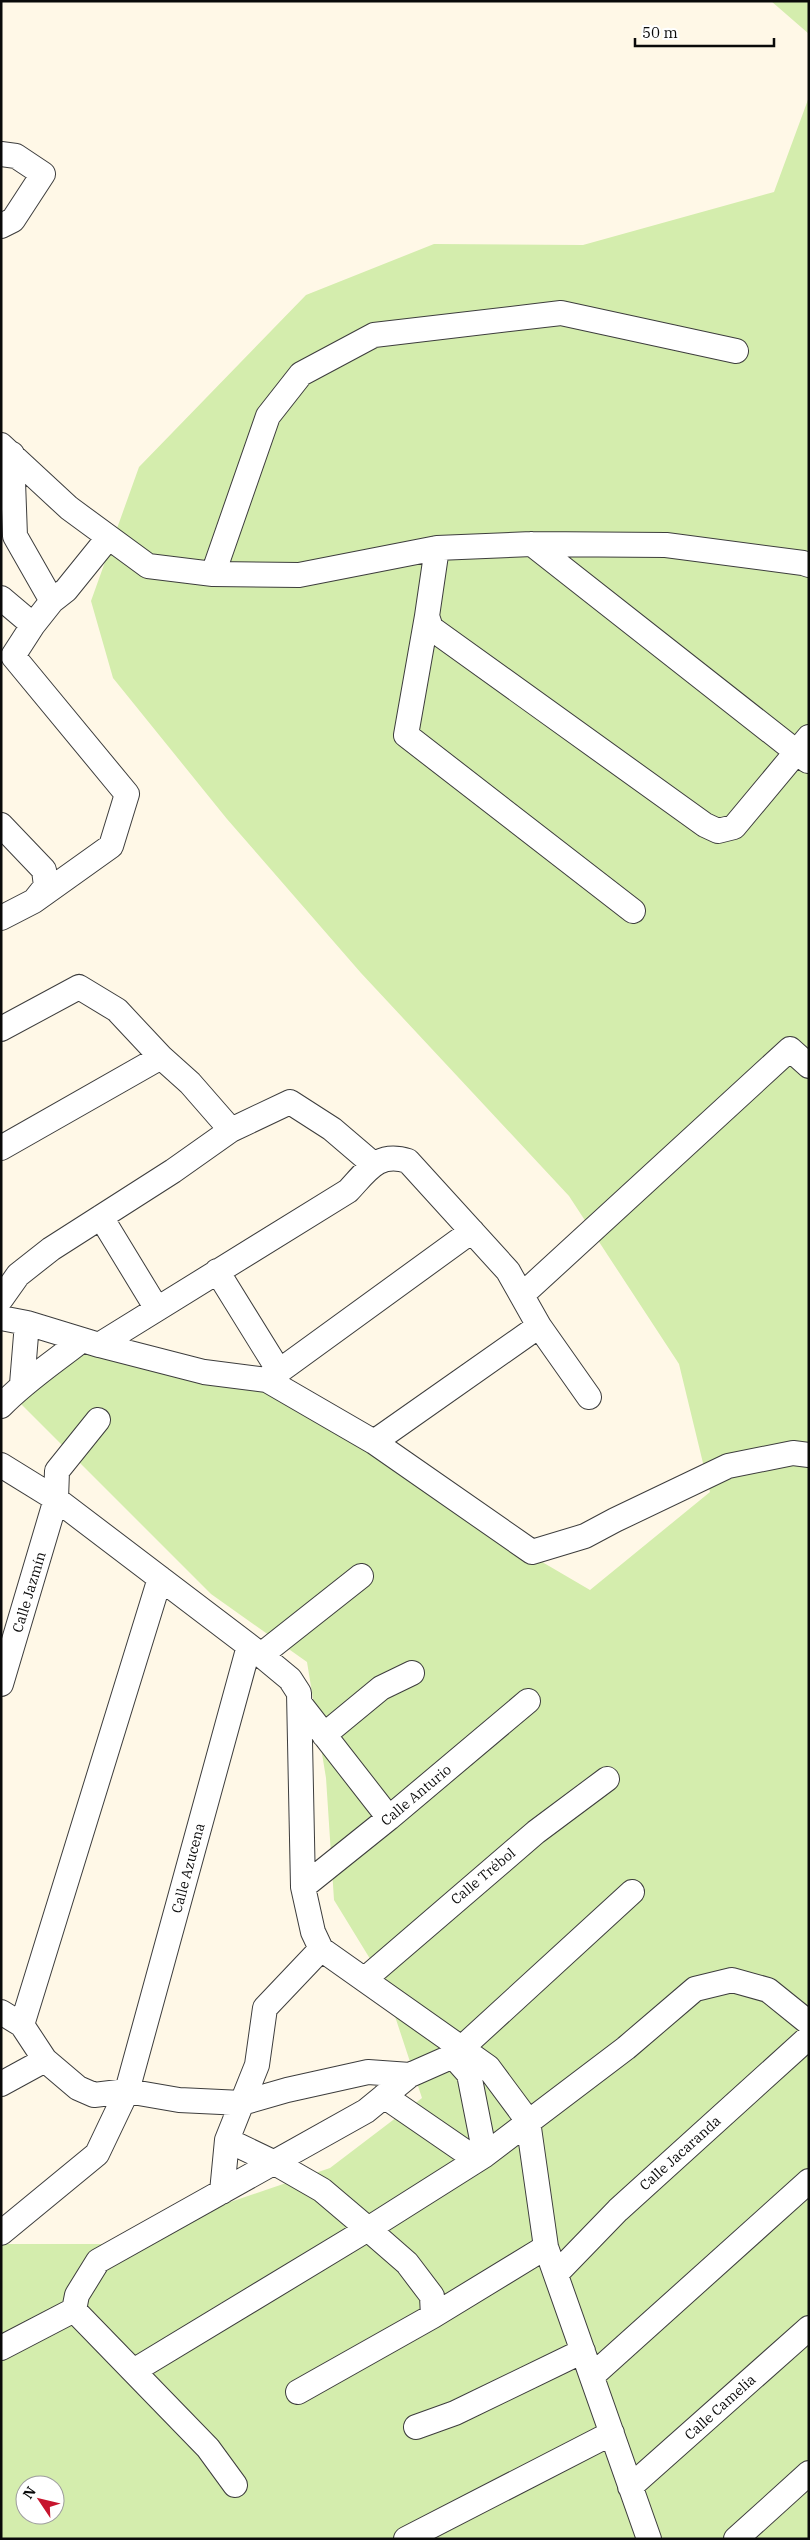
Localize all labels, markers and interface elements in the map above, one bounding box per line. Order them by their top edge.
scale bar [635,15,774,47]
text: 50 m [642,23,678,42]
street label: Calle Jazmín [8,1549,50,1635]
street label: Calle Anturio [377,1760,455,1830]
street label: Calle Azucena [167,1821,209,1915]
street label: Calle Trébol [447,1844,519,1908]
street label: Calle Jacaranda [636,2111,725,2194]
street label: Calle Camelia [681,2370,760,2444]
north arrow [15,2475,65,2525]
text: N [19,2483,40,2502]

